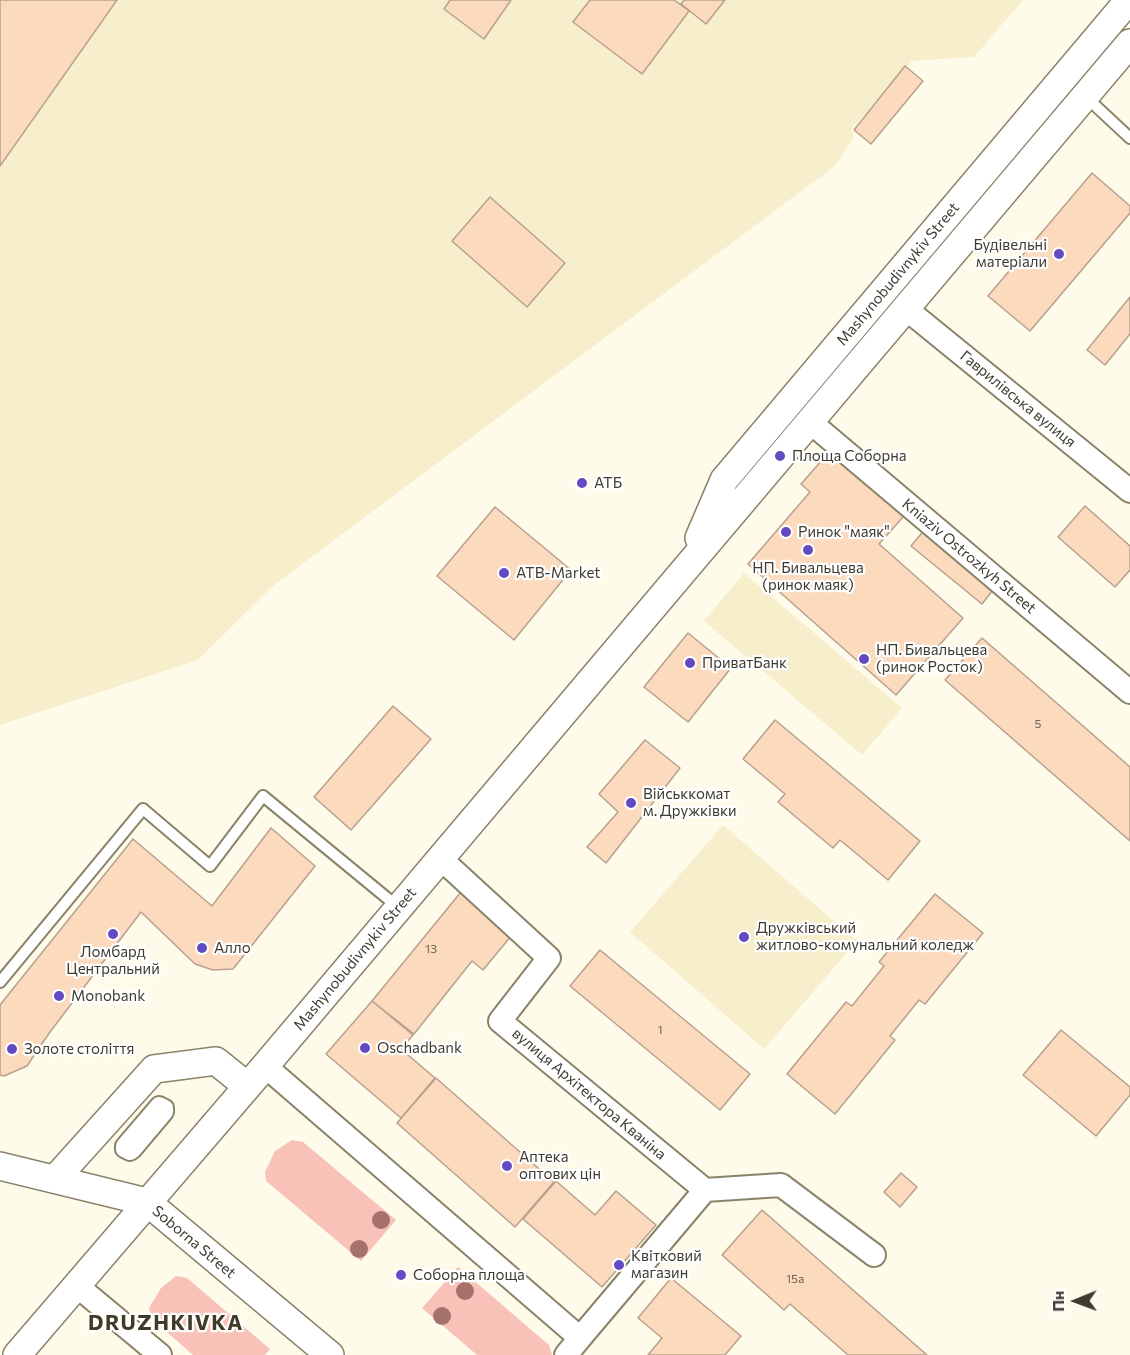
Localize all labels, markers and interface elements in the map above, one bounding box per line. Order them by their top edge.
street label: Mashynobudivnykiv Street [833,199,963,349]
place label: Будівельні матеріали [973,236,1047,271]
marker: Будівельні матеріали [1052,247,1066,261]
street label: Гаврилівська вулиця [957,347,1079,451]
place label: Площа Соборна [792,447,907,465]
marker: Площа Соборна [773,449,787,463]
place label: АТБ [594,474,622,492]
marker: АТБ [575,476,589,490]
street label: Kniaziv Ostrozkyh Street [898,495,1040,617]
place label: Ринок "маяк" [798,523,890,541]
marker: Ринок "маяк" [779,525,793,539]
marker: НП. Бивальцева (ринок маяк) [801,543,815,557]
place label: НП. Бивальцева (ринок маяк) [752,559,864,594]
place label: ATB-Market [516,564,600,582]
marker: ATB-Market [497,566,511,580]
place label: НП. Бивальцева (ринок Росток) [876,641,987,676]
marker: НП. Бивальцева (ринок Росток) [857,652,871,666]
place label: ПриватБанк [702,654,787,672]
marker: ПриватБанк [683,656,697,670]
house number: 5 [1035,717,1041,731]
place label: Військкомат м. Дружківки [643,785,737,820]
marker: Військкомат м. Дружківки [624,796,638,810]
street label: Mashynobudivnykiv Street [290,884,420,1034]
place label: Дружківський житлово-комунальний коледж [756,919,974,954]
marker: Ломбард Центральний [106,927,120,941]
marker: Дружківський житлово-комунальний коледж [737,930,751,944]
place label: Алло [214,939,251,957]
marker: Алло [195,941,209,955]
house number: 13 [425,942,437,956]
place label: Ломбард Центральний [66,943,160,978]
place label: Monobank [71,987,145,1005]
marker: Monobank [52,989,66,1003]
house number: 1 [657,1023,663,1037]
street label: вулиця Архітектора Кваніна [508,1024,670,1164]
place label: Oschadbank [377,1039,462,1057]
place label: Золоте століття [24,1040,134,1058]
marker: Oschadbank [358,1041,372,1055]
marker: Золоте століття [5,1042,19,1056]
place label: Аптека оптових цін [519,1148,601,1183]
marker: Аптека оптових цін [500,1159,514,1173]
street label: Soborna Street [149,1202,239,1282]
place label: Квітковий магазин [631,1247,702,1282]
marker: Квітковий магазин [612,1258,626,1272]
place label: Соборна площа [413,1266,525,1284]
marker: Соборна площа [394,1268,408,1282]
north arrow [1046,1271,1106,1331]
house number: 15а [786,1272,804,1286]
text: Пн [1048,1291,1067,1312]
district label: DRUZHKIVKA [88,1310,244,1336]

